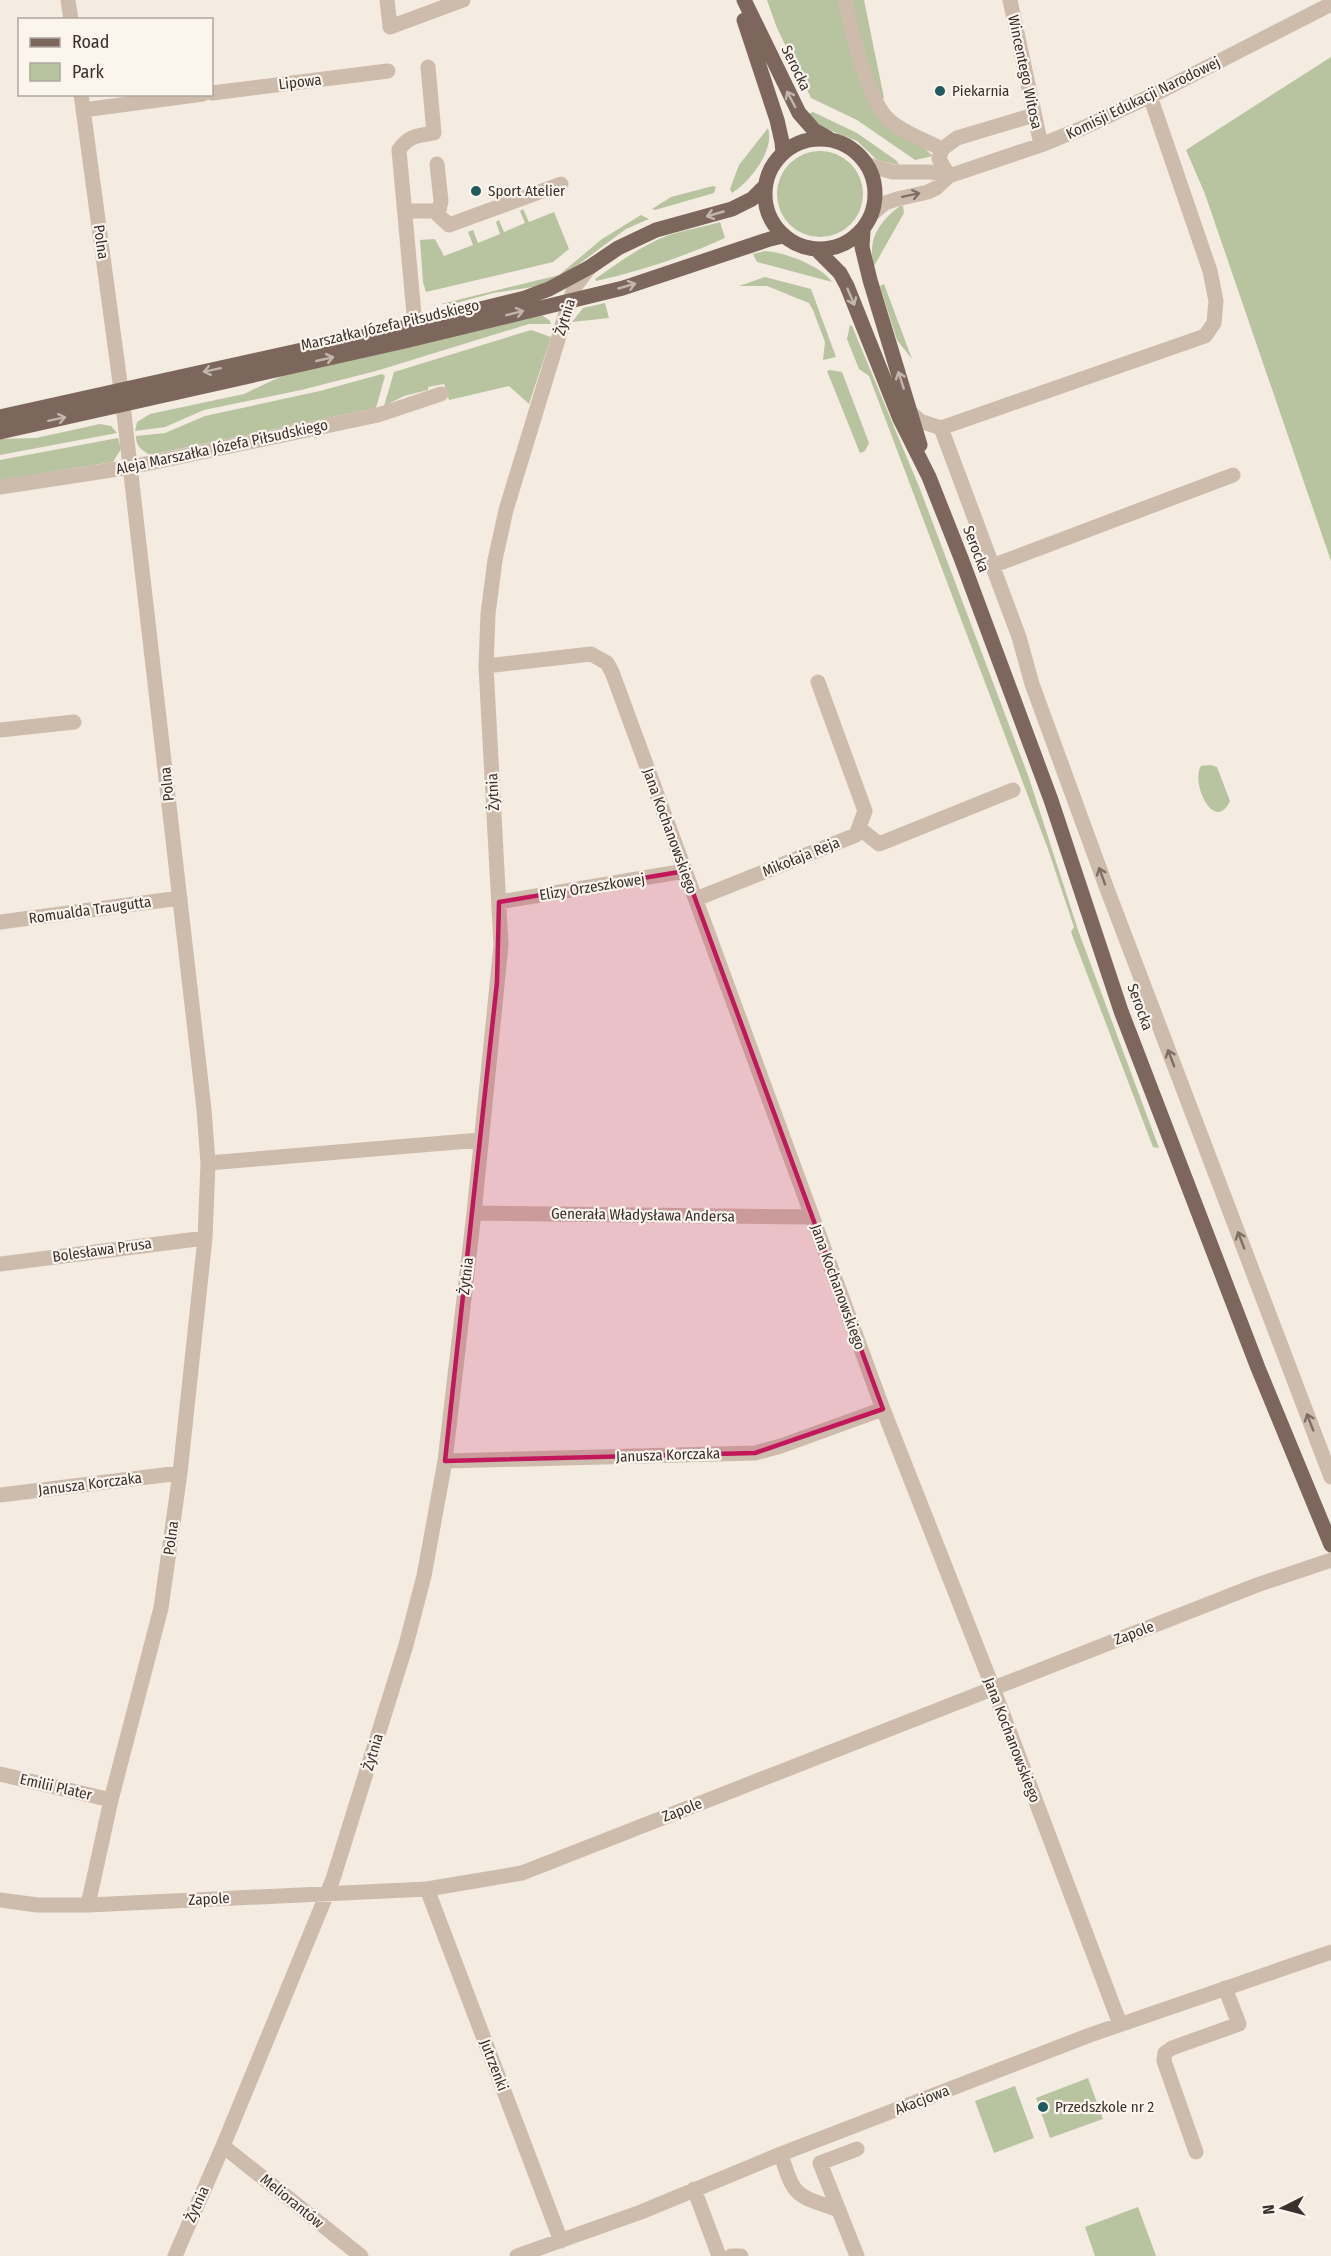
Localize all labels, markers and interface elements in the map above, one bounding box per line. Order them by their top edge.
street label: Wincentego Witosa [1004,13,1046,131]
legend [18,18,213,96]
text: Road [72,31,109,53]
street label: Serocka [777,42,815,94]
street label: Komisji Edukacji Narodowej [1063,53,1223,143]
text: Park [72,61,105,83]
street label: Lipowa [277,70,323,94]
place label: Piekarnia [952,82,1009,100]
marker: Piekarnia [933,84,947,98]
one-way arrow [785,90,796,108]
place label: Sport Atelier [488,182,566,200]
marker: Sport Atelier [469,184,483,198]
one-way arrow [902,189,921,201]
one-way arrow [706,209,725,220]
street label: Polna [90,224,112,260]
one-way arrow [617,280,636,292]
one-way arrow [846,287,857,305]
street label: Marszałka Józefa Piłsudskiego [299,296,481,354]
street label: Żytnia [551,296,579,338]
one-way arrow [505,307,524,318]
one-way arrow [315,353,335,364]
one-way arrow [203,365,222,377]
one-way arrow [895,371,906,390]
one-way arrow [47,413,66,424]
street label: Aleja Marszałka Józefa Piłsudskiego [114,416,330,478]
street label: Serocka [959,523,993,575]
street label: Polna [156,766,178,802]
street label: Jana Kochanowskiego [639,766,701,896]
street label: Żytnia [483,773,503,811]
street label: Mikołaja Reja [760,833,842,881]
one-way arrow [1095,867,1106,886]
street label: Elizy Orzeszkowej [538,870,646,904]
street label: Romualda Traugutta [28,892,152,928]
street label: Serocka [1123,981,1157,1033]
one-way arrow [1165,1049,1176,1068]
street label: Generała Władysława Andersa [551,1204,735,1226]
street label: Jana Kochanowskiego [807,1222,869,1352]
one-way arrow [1234,1231,1245,1250]
street label: Bolesława Prusa [51,1234,153,1266]
street label: Żytnia [455,1256,477,1296]
one-way arrow [1304,1414,1315,1432]
street label: Janusza Korczaka [616,1444,720,1466]
street label: Janusza Korczaka [37,1469,143,1499]
street label: Polna [160,1520,182,1556]
street label: Zapole [1111,1617,1157,1649]
street label: Jana Kochanowskiego [980,1675,1044,1805]
street label: Żytnia [359,1731,387,1773]
street label: Emilii Plater [18,1770,95,1804]
street label: Zapole [659,1794,705,1826]
street label: Zapole [188,1889,230,1909]
street label: Jutrzenki [476,2037,512,2093]
street label: Akacjowa [892,2081,952,2119]
place label: Przedszkole nr 2 [1055,2098,1154,2116]
marker: Przedszkole nr 2 [1036,2100,1050,2114]
street label: Meliorantów [257,2170,327,2232]
north arrow [1253,2178,1313,2238]
street label: Żytnia [181,2183,213,2225]
text: N [1259,2204,1279,2215]

